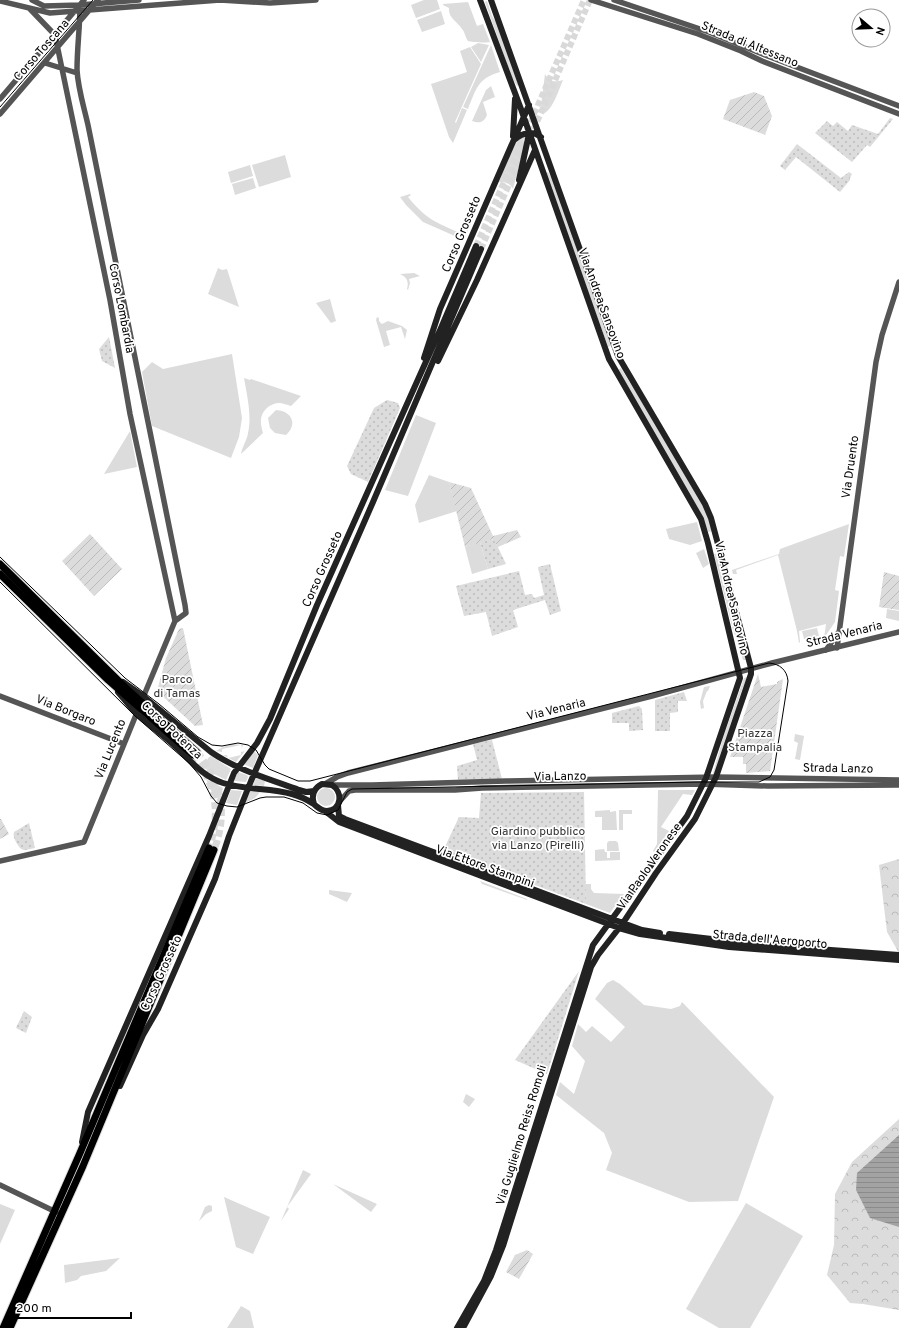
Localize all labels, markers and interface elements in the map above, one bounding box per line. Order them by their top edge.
north arrow [851,8,891,48]
street label: Corso Toscana [10,16,73,85]
street label: Strada di Altessano [699,18,801,72]
text: N [872,25,887,37]
street label: Corso Grosseto [439,193,485,275]
street label: Via Andrea Sansovino [574,246,629,361]
street label: Corso Lombardia [104,262,138,355]
street label: Via Druento [839,434,863,500]
street label: Corso Grosseto [299,529,347,610]
street label: Via Andrea Sansovino [710,540,752,657]
street label: Strada Venaria [804,618,884,652]
park label: Parco di Tamas [154,672,200,702]
street label: Via Borgaro [33,692,98,730]
street label: Via Venaria [525,695,587,725]
street label: Corso Potenza [137,698,205,763]
street label: Via Lucento [92,717,130,782]
park label: Piazza Stampalia [728,726,782,756]
street label: Strada Lanzo [803,760,874,778]
street label: Via Lanzo [534,769,587,785]
street label: Via Paolo Veronese [614,820,686,913]
park label: Giardino pubblico via Lanzo (Pirelli) [491,824,585,854]
street label: Via Ettore Stampini [433,842,536,892]
street label: Strada dell'Aeroporto [712,927,828,953]
street label: Corso Grosseto [137,933,187,1014]
street label: Via Guglielmo Reiss Romoli [493,1063,551,1208]
scale bar [10,1294,131,1320]
text: 200 m [16,1301,52,1317]

